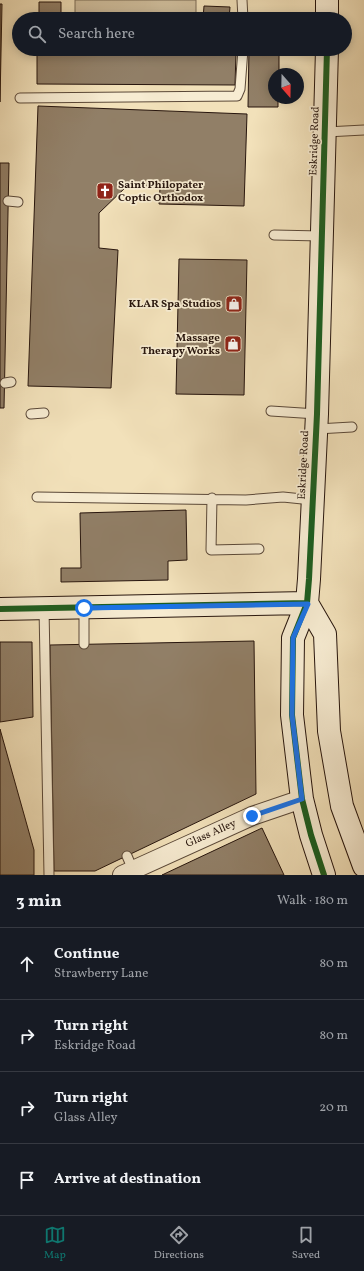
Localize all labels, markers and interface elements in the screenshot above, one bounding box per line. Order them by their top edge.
search box [12,12,352,56]
icon: search [26,23,48,45]
text: Search here [58,24,135,45]
north arrow [268,68,304,104]
street label: Eskridge Road [306,106,324,176]
place label: Saint Philopater Coptic Orthodox [118,178,204,206]
church icon: Saint Philopater Coptic Orthodox [95,181,115,201]
shop icon: KLAR Spa Studios [224,294,244,314]
place label: KLAR Spa Studios [129,297,221,312]
place label: Massage Therapy Works [141,331,220,359]
shop icon: Massage Therapy Works [223,334,243,354]
street label: Eskridge Road [295,430,313,500]
route start [75,599,93,617]
route end [243,807,261,825]
street label: Glass Alley [183,816,239,852]
text: 3 min [16,890,62,913]
text: Walk · 180 m [277,892,348,910]
text: Continue [54,944,119,965]
icon: ahead [16,953,38,975]
text: 80 m [319,955,348,973]
text: Strawberry Lane [54,965,148,983]
text: Turn right [54,1016,128,1037]
icon: right [16,1025,38,1047]
text: 80 m [319,1027,348,1045]
text: Eskridge Road [54,1037,136,1055]
text: Turn right [54,1088,128,1109]
icon: right [16,1097,38,1119]
text: 20 m [319,1099,348,1117]
text: Glass Alley [54,1109,118,1127]
icon: arrive [16,1169,38,1191]
text: Arrive at destination [54,1169,201,1190]
tab: Map [44,1224,66,1263]
tab: Directions [154,1224,204,1263]
tab: Saved [292,1224,320,1263]

